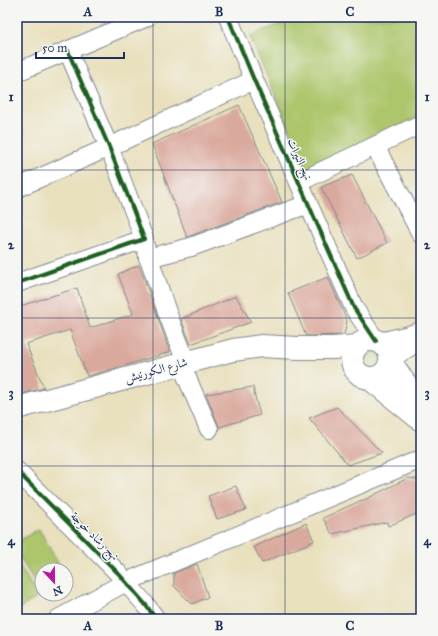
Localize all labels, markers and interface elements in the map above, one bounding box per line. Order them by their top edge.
text: A [83,4,93,20]
text: B [215,4,224,20]
text: C [346,4,355,20]
scale bar [36,34,124,60]
text: 50 m [42,41,67,55]
text: 1 [8,89,14,105]
text: 1 [424,89,430,105]
street label: نهج النيرات [281,136,315,184]
text: 2 [8,237,15,253]
text: 2 [424,237,431,253]
street label: شارع الكورنيش [123,355,190,389]
text: 3 [8,385,14,401]
text: 3 [424,385,430,401]
street label: نهج رشاد خوجة [65,509,122,566]
text: 4 [7,533,15,549]
text: 4 [423,533,431,549]
north arrow [34,562,74,602]
text: N [50,583,64,599]
text: A [83,618,93,634]
text: B [215,618,224,634]
text: C [346,618,355,634]

